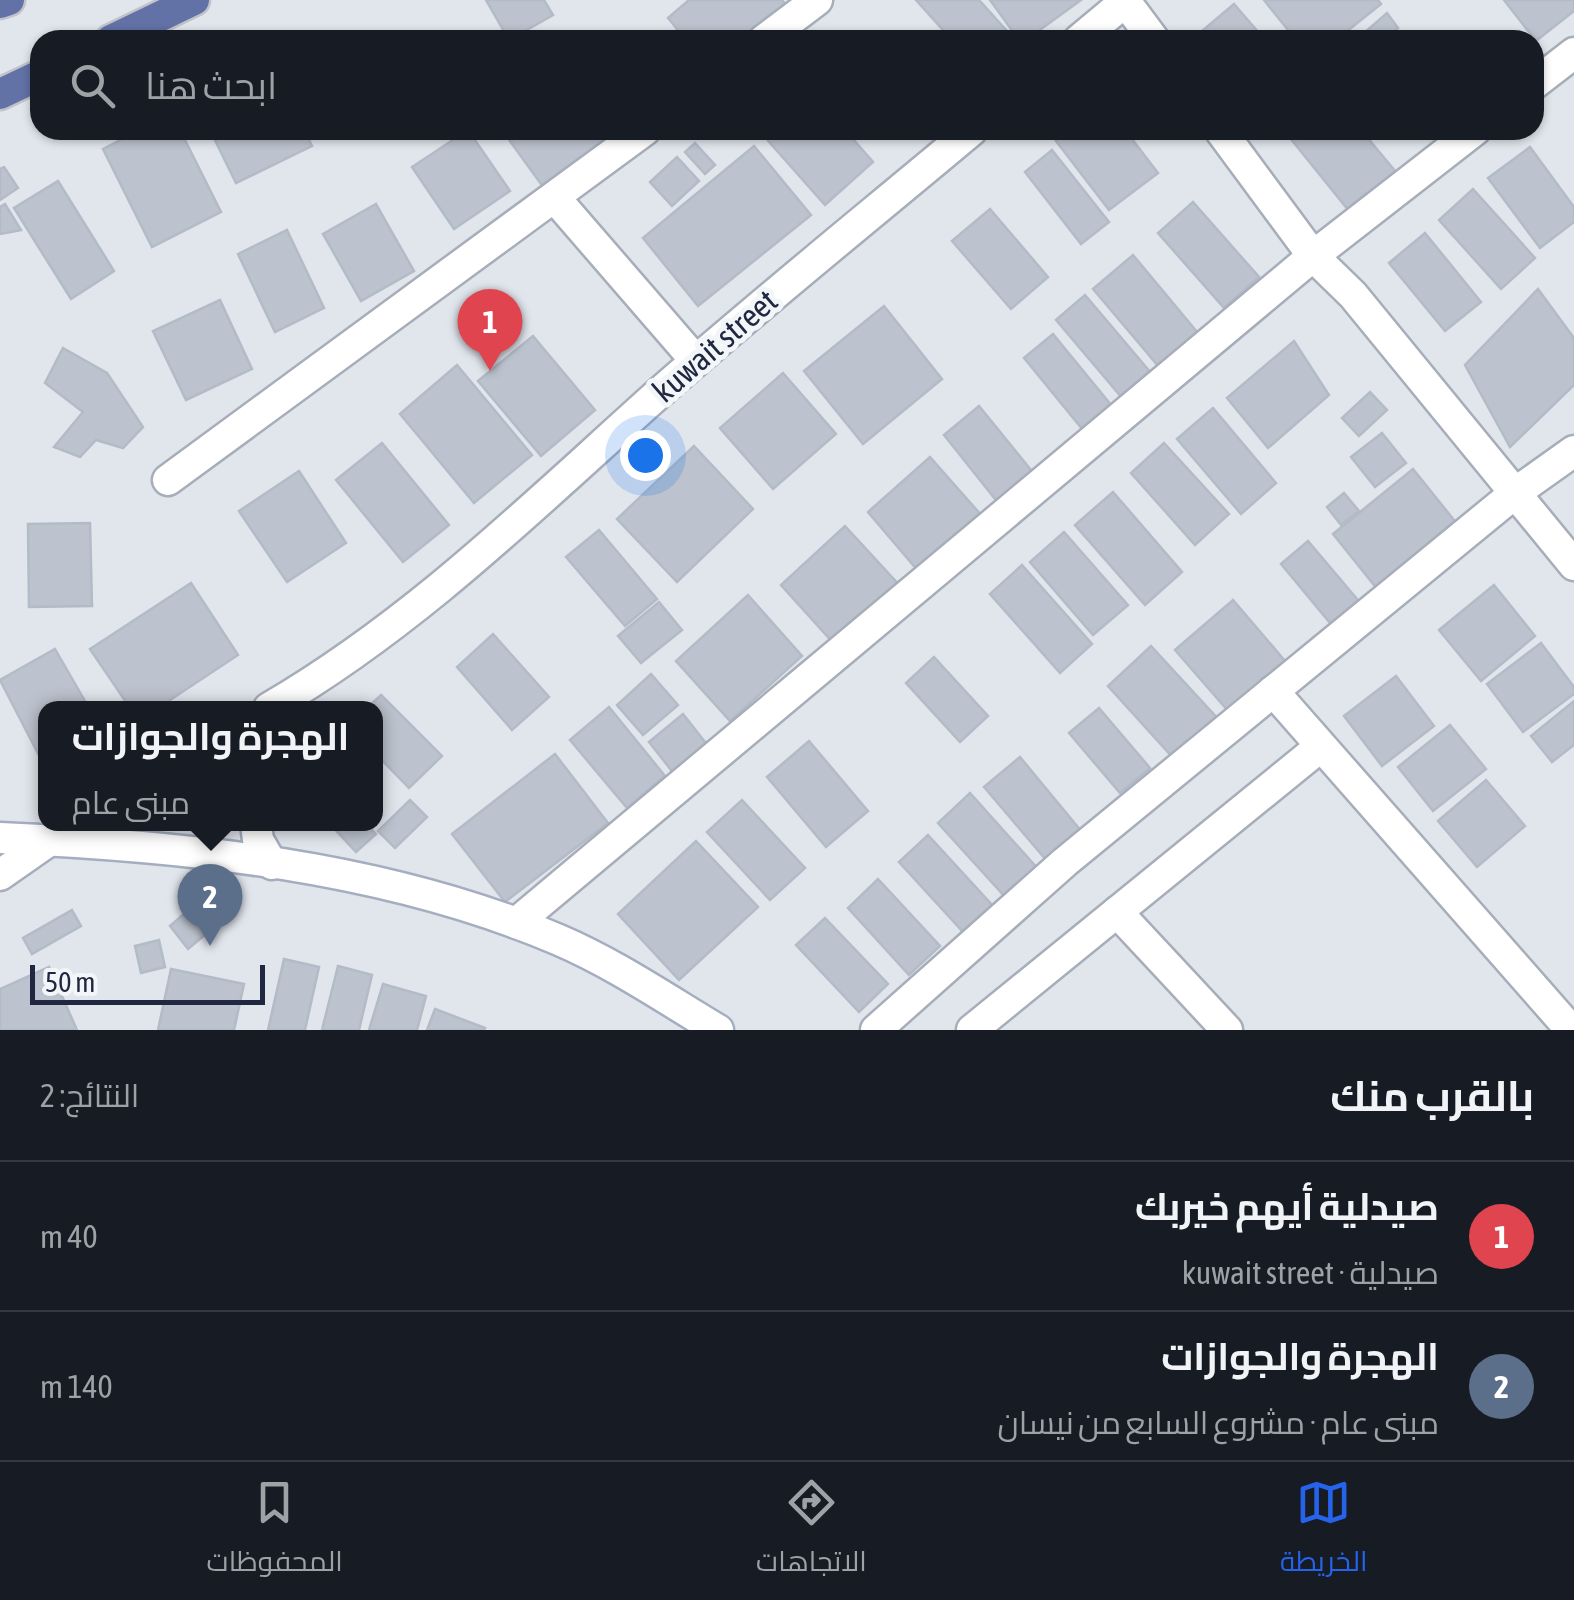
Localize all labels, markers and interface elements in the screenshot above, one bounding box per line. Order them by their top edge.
search box [30,30,1544,140]
icon: search [65,58,120,113]
text: ابحث هنا [145,64,277,107]
street label: kuwait street [645,282,784,410]
pin: 1 [458,288,522,371]
your location [620,430,671,481]
popup [38,701,383,831]
text: الهجرة والجوازات [72,715,349,758]
text: مبنى عام [72,784,190,821]
pin: 2 [178,864,242,946]
scale bar [30,960,265,1004]
text: 50 m [45,966,95,998]
text: بالقرب منك [1330,1072,1534,1120]
text: النتائج: 2 [40,1077,139,1114]
text: صيدلية أيهم خيربك [1135,1185,1439,1228]
text: 40 m [40,1218,98,1255]
text: 1 [1494,1218,1509,1255]
text: صيدلية · kuwait street [1182,1254,1439,1291]
text: الهجرة والجوازات [1161,1335,1439,1378]
text: 140 m [40,1368,113,1405]
text: 2 [1494,1368,1509,1405]
text: مبنى عام · مشروع السابع من نيسان [997,1404,1439,1441]
tab: المحفوظات [207,1475,343,1587]
tab: الاتجاهات [756,1475,867,1587]
tab: الخريطة [1280,1475,1367,1587]

